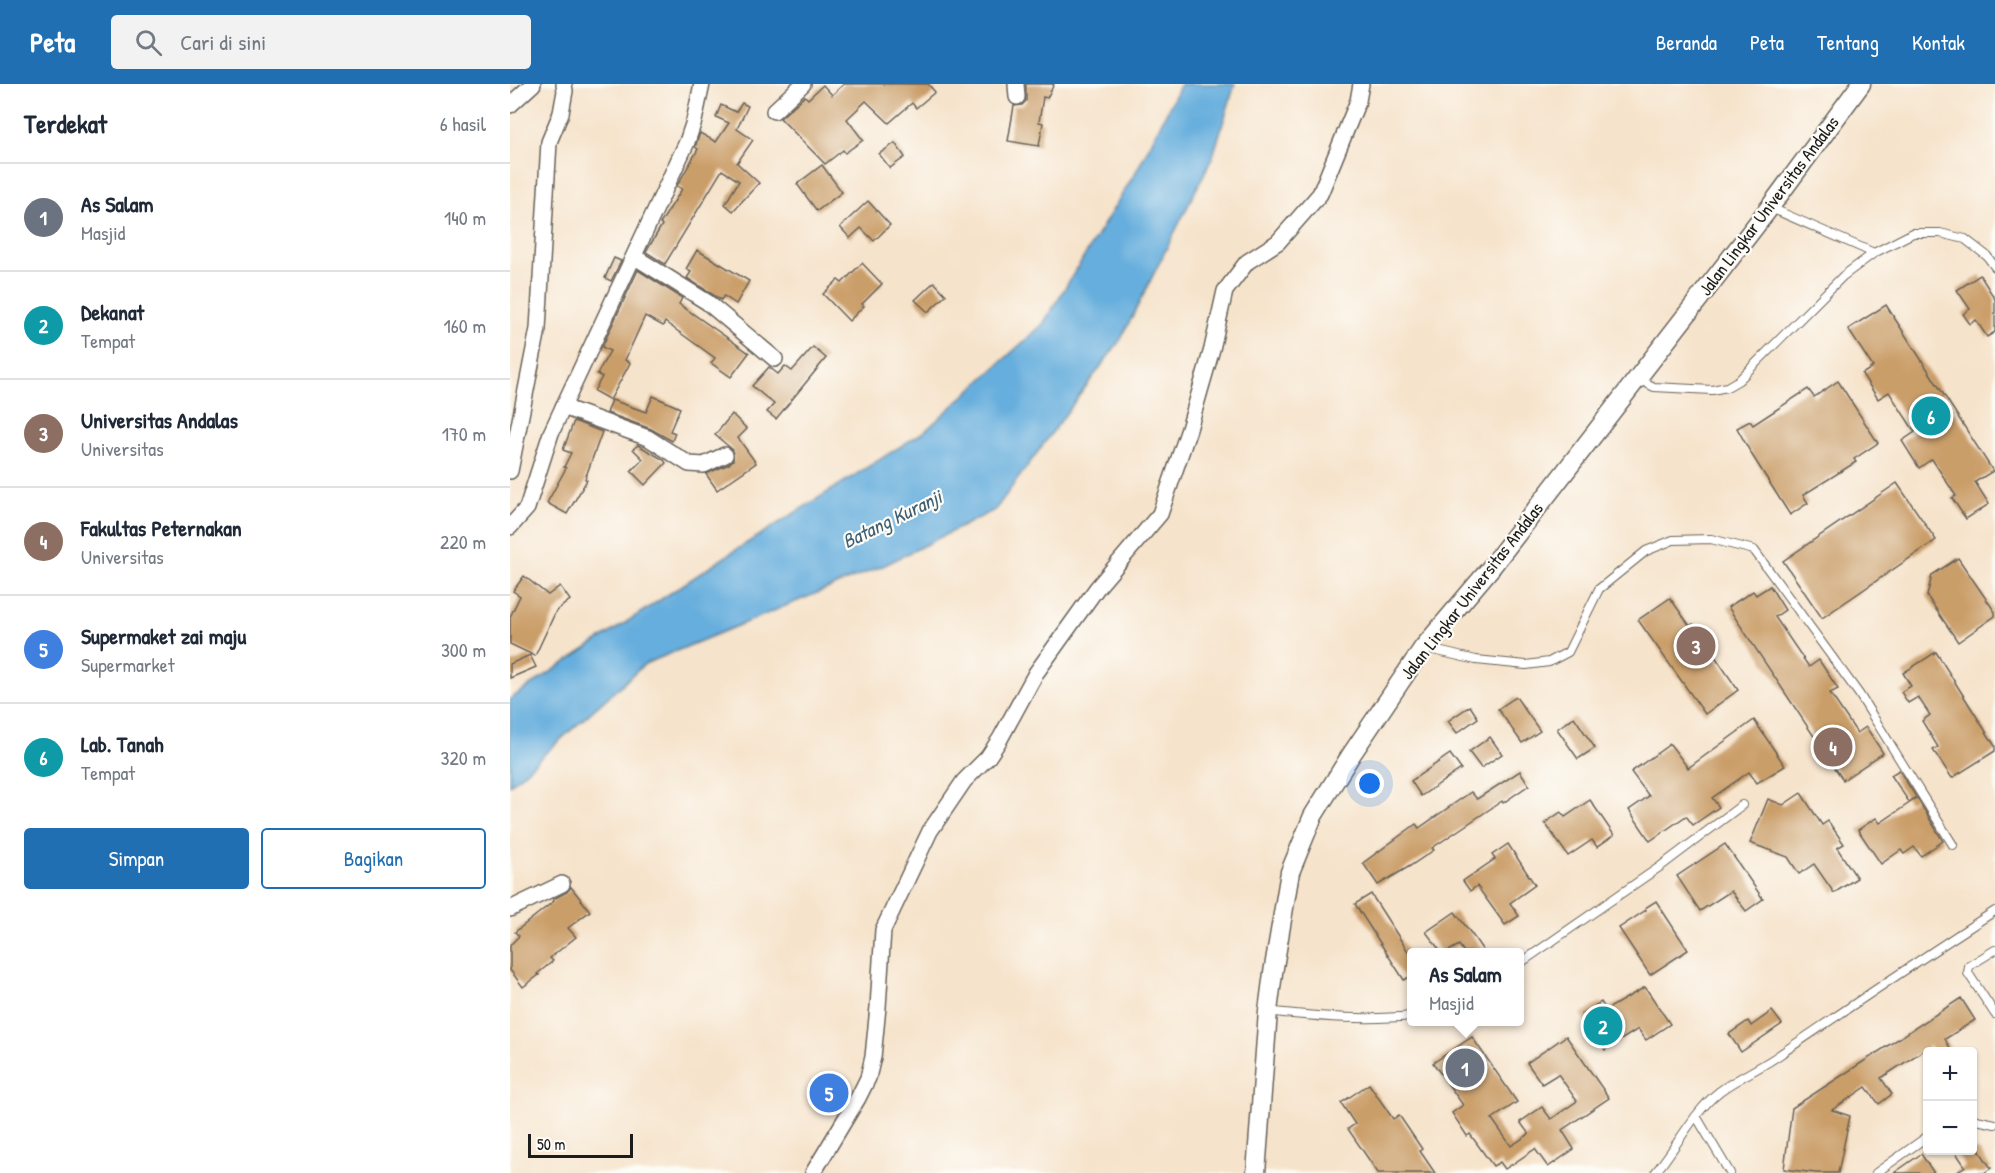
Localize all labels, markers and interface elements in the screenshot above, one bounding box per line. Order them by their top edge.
search box [111,15,531,69]
text: Peta [30,23,75,61]
icon: search [132,26,165,59]
text: Cari di sini [180,27,266,57]
text: Beranda [1656,28,1717,57]
text: Peta [1750,28,1784,57]
text: Tentang [1817,28,1879,57]
text: Kontak [1912,28,1965,57]
text: Terdekat [24,106,107,141]
text: 6 hasil [440,110,486,137]
street label: Jalan Lingkar Universitas Andalas [1693,111,1844,301]
text: As Salam [81,189,153,219]
text: 1 [40,204,47,231]
text: 140 m [444,204,486,231]
text: Masjid [81,219,125,246]
text: Dekanat [81,297,144,327]
text: 2 [39,312,48,339]
text: 160 m [444,312,486,339]
text: Tempat [81,327,135,354]
pin: 6 [1912,394,1950,438]
text: Universitas Andalas [81,405,238,435]
text: 3 [39,420,48,447]
text: 170 m [442,420,486,447]
text: Universitas [81,435,164,462]
water label: Batang Kuranji [838,482,949,555]
street label: Jalan Lingkar Universitas Andalas [1394,497,1549,685]
text: Fakultas Peternakan [81,513,242,543]
text: 4 [40,528,47,555]
text: 220 m [440,528,486,555]
text: Universitas [81,543,164,570]
text: Supermaket zai maju [81,621,246,651]
pin: 3 [1676,624,1716,668]
text: 5 [39,636,48,663]
text: 300 m [441,636,486,663]
text: Supermarket [81,651,175,678]
pin: 4 [1814,724,1852,770]
text: Lab. Tanah [81,729,163,759]
text: 6 [40,744,47,771]
text: 320 m [441,744,486,771]
text: Tempat [81,759,135,786]
your location [1355,769,1384,798]
button: Simpan [24,828,249,889]
button: Bagikan [261,828,486,889]
popup [1407,948,1524,1026]
text: As Salam [1429,959,1502,989]
text: Masjid [1429,989,1474,1016]
pin: 2 [1584,1004,1622,1048]
pin: 1 [1446,1046,1484,1090]
map controls [1923,1047,1977,1155]
button: + [1923,1047,1977,1101]
pin: 5 [810,1070,848,1116]
button: − [1923,1101,1977,1155]
scale bar [528,1131,633,1158]
text: 50 m [537,1133,566,1155]

